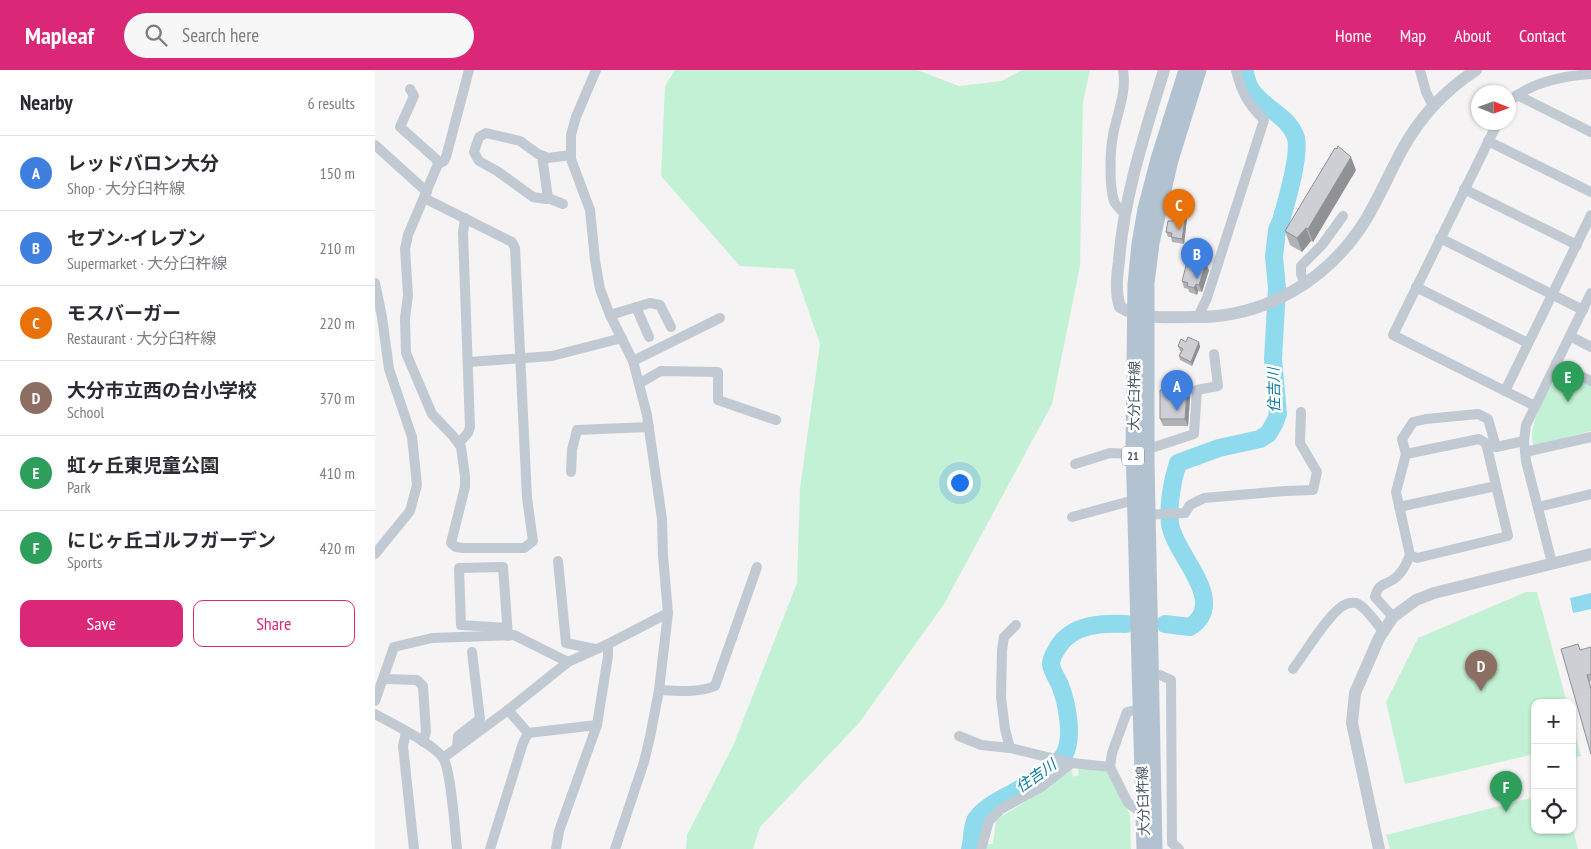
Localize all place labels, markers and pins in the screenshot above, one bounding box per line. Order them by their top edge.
pin: C [1163,189,1195,230]
pin: B [1181,238,1213,279]
pin: E [1552,361,1584,402]
pin: A [1161,370,1193,411]
pin: D [1465,650,1497,691]
pin: F [1490,771,1522,812]

